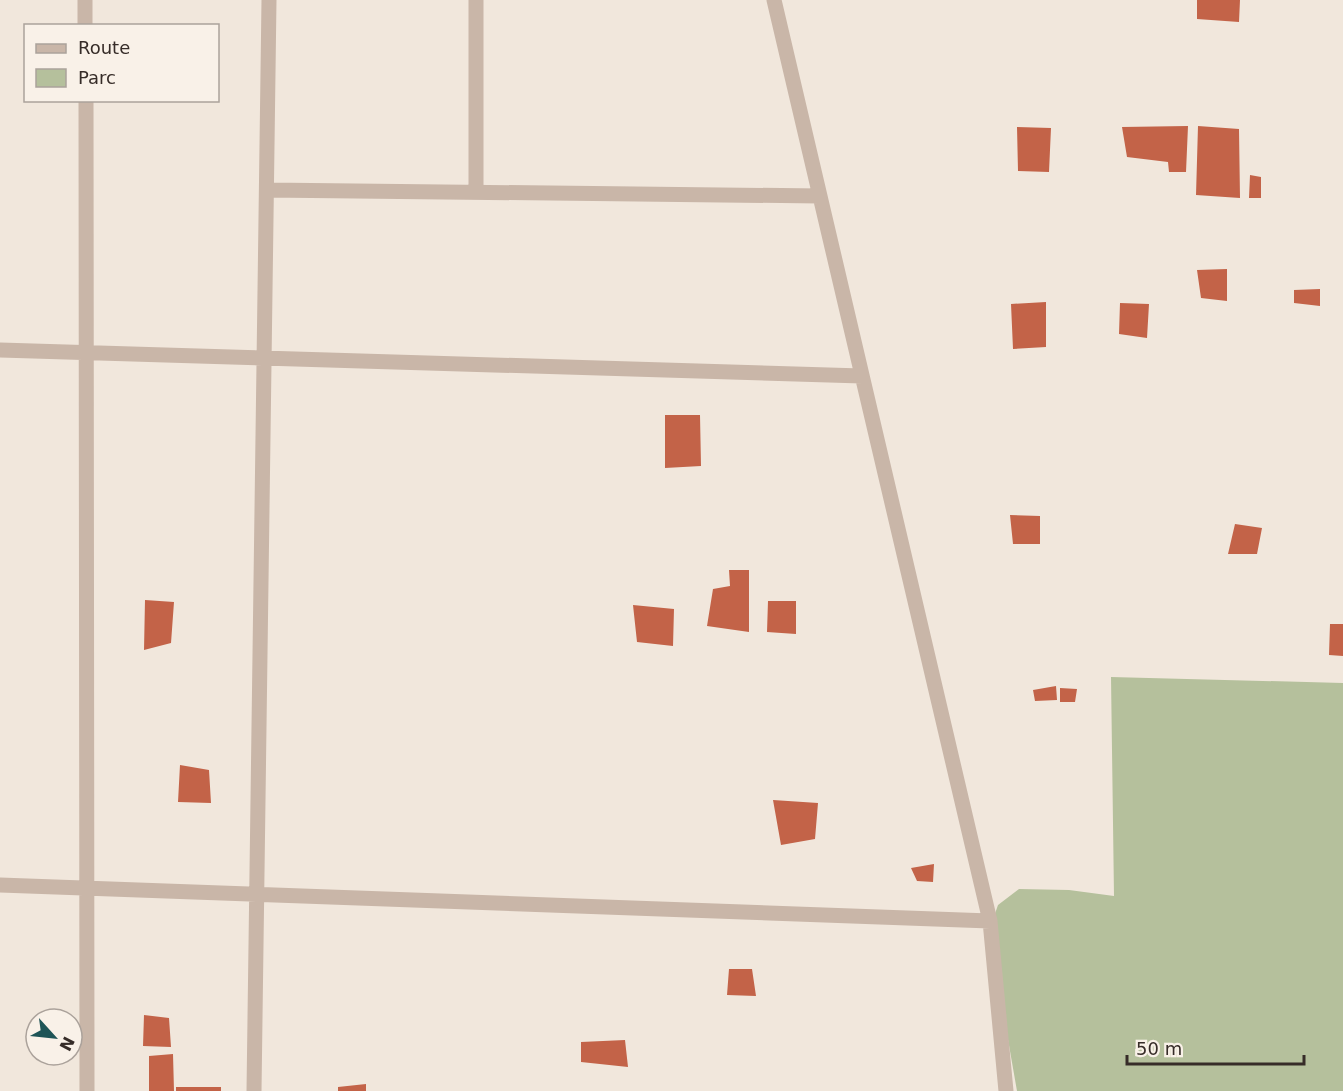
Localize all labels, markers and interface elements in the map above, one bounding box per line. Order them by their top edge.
legend [24,24,219,102]
text: Route [78,37,130,58]
text: Parc [78,67,116,88]
north arrow [24,1007,84,1067]
scale bar [1127,1028,1304,1066]
text: N [55,1033,78,1054]
text: 50 m [1136,1038,1182,1059]

